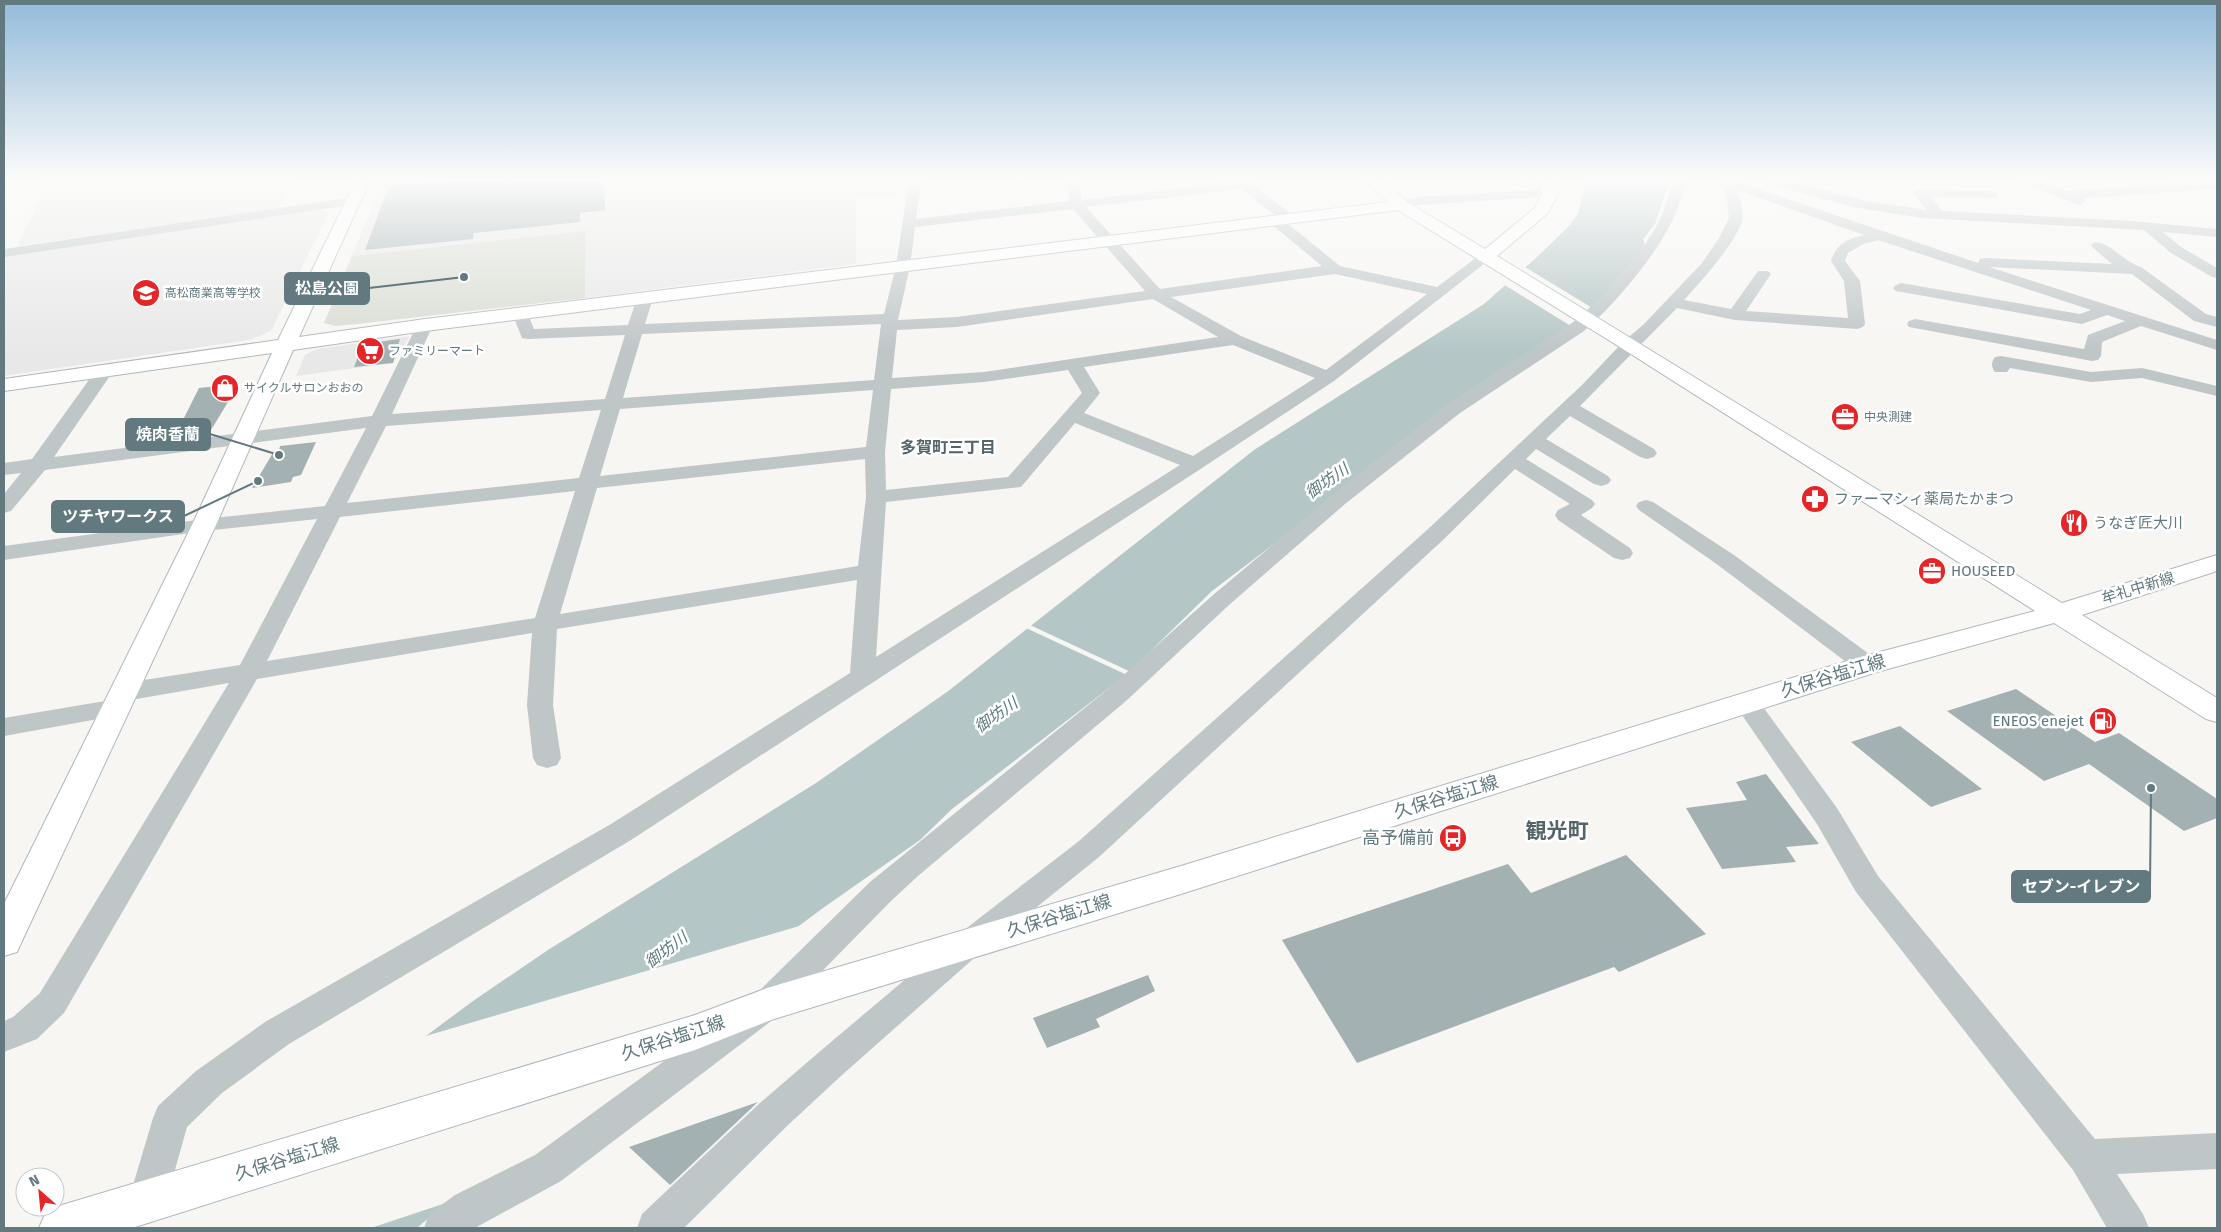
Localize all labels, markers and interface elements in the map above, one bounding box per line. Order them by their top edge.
callout: 松島公園 [285,273,369,304]
school or university icon: 高松商業高等学校 [131,278,161,308]
text: 松島公園 [295,279,359,298]
place label: 高松商業高等学校 [165,286,261,300]
supermarket icon: ファミリーマート [355,336,385,366]
place label: ファミリーマート [389,344,485,358]
shop icon: サイクルサロンおおの [210,373,240,403]
place label: サイクルサロンおおの [244,381,363,395]
office icon: 中央測建 [1830,402,1860,432]
place label: 中央測建 [1864,410,1912,424]
callout: 焼肉香蘭 [126,419,210,450]
text: 焼肉香蘭 [136,425,200,444]
district label: 多賀町三丁目 [900,438,996,457]
water label: 御坊川 [1302,458,1354,503]
pharmacy icon: ファーマシィ薬局たかまつ [1800,484,1830,514]
place label: ファーマシィ薬局たかまつ [1834,490,2014,508]
callout: ツチヤワークス [52,501,184,532]
text: ツチヤワークス [62,507,174,526]
restaurant icon: うなぎ匠大川 [2059,508,2089,538]
place label: うなぎ匠大川 [2093,514,2183,532]
office icon: HOUSEED [1917,556,1947,586]
place label: HOUSEED [1951,562,2015,580]
street label: 牟礼中新線 [2099,568,2177,608]
street label: 久保谷塩江線 [1778,650,1888,702]
water label: 御坊川 [971,692,1023,737]
fuel station icon: ENEOS enejet [2088,706,2118,736]
place label: ENEOS enejet [1992,712,2085,730]
street label: 久保谷塩江線 [1391,771,1501,823]
district label: 観光町 [1526,818,1589,844]
bus stop icon: 高予備前 [1438,823,1468,853]
place label: 高予備前 [1362,827,1434,849]
callout: セブン-イレブン [2012,871,2150,902]
text: セブン-イレブン [2022,877,2140,896]
street label: 久保谷塩江線 [1004,890,1114,942]
water label: 御坊川 [641,927,692,972]
street label: 久保谷塩江線 [618,1011,728,1065]
street label: 久保谷塩江線 [232,1133,342,1185]
north arrow [15,1167,65,1217]
text: N [26,1171,42,1191]

